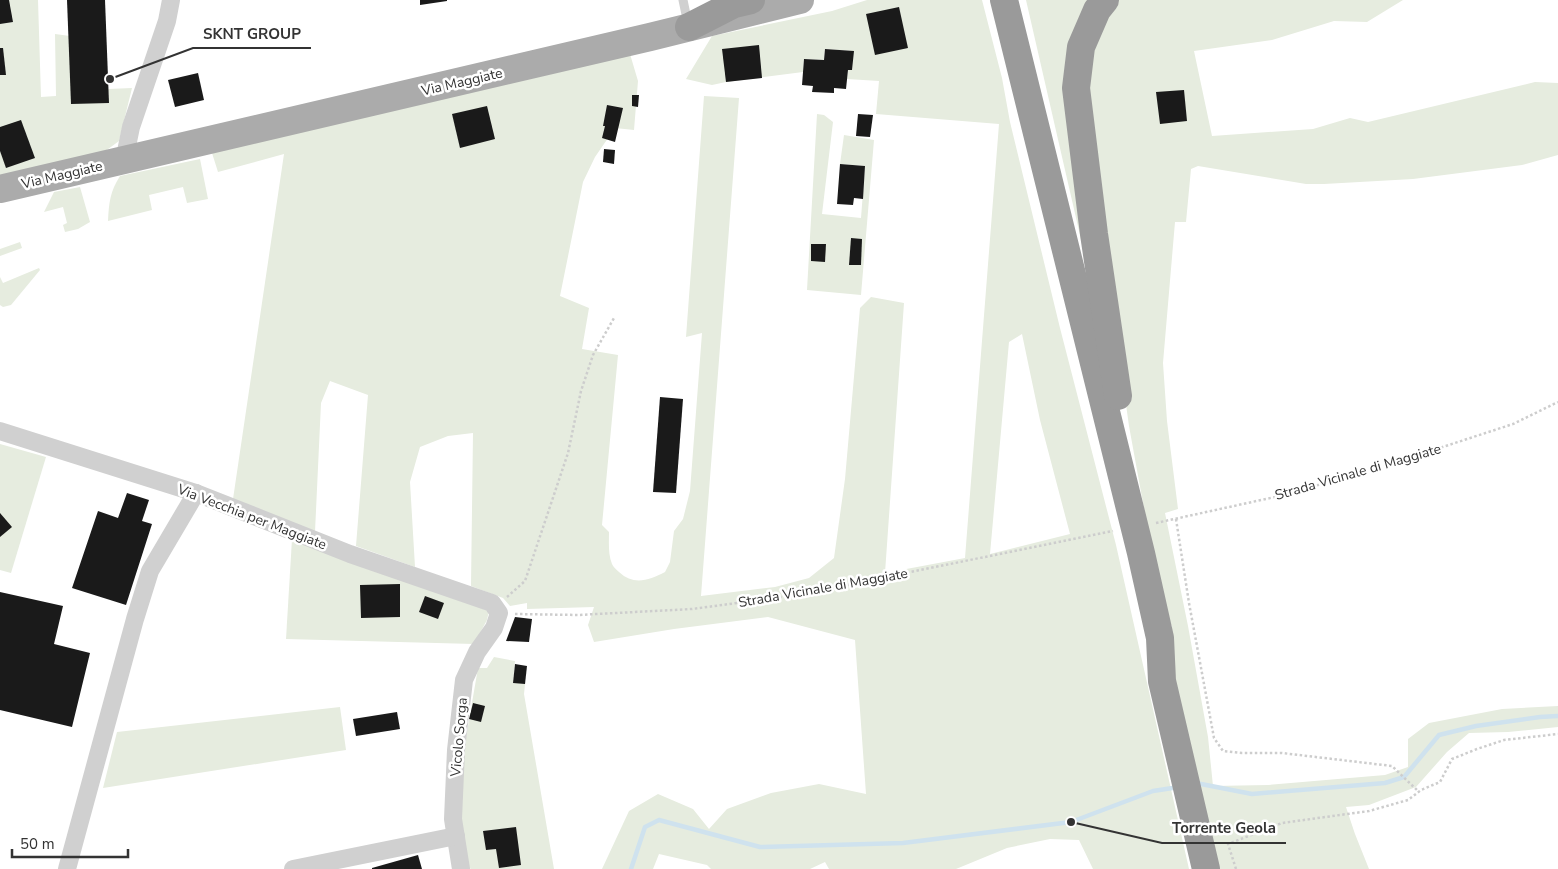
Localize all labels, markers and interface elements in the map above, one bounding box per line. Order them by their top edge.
callout: SKNT GROUP [193,18,311,48]
text: SKNT GROUP [203,24,301,44]
street label: Via Maggiate [419,63,504,101]
street label: Via Maggiate [19,156,104,194]
street label: Strada Vicinale di Maggiate [1273,439,1443,505]
street label: Via Vecchia per Maggiate [174,479,329,554]
street label: Strada Vicinale di Maggiate [737,564,909,612]
street label: Vicolo Sorga [446,697,472,778]
callout: Torrente Geola [1162,813,1286,843]
text: Torrente Geola [1172,818,1276,838]
scale bar [12,826,129,858]
text: 50 m [20,834,55,854]

